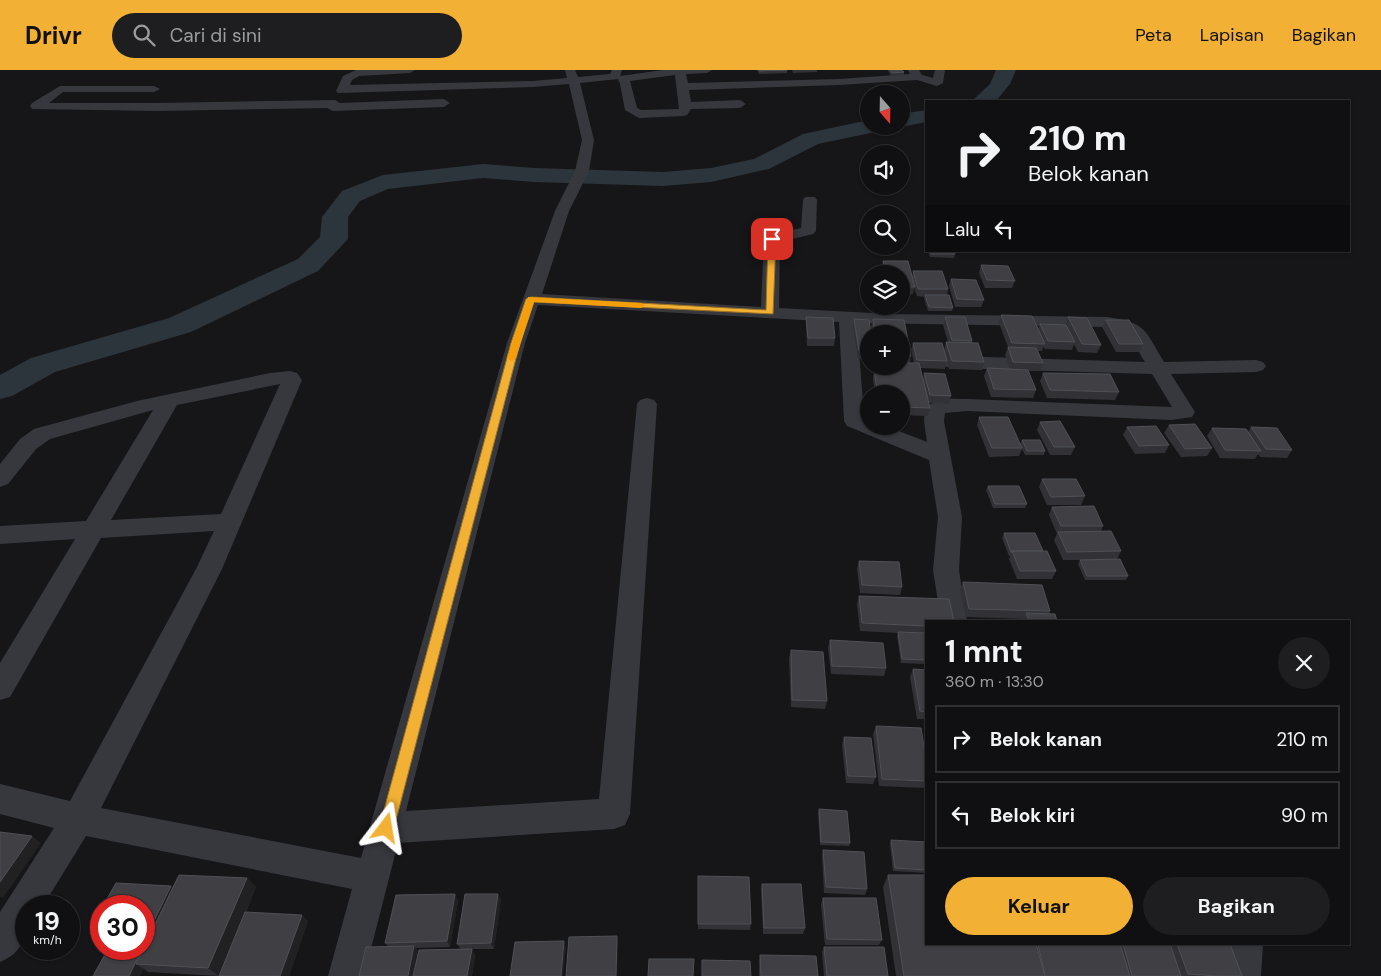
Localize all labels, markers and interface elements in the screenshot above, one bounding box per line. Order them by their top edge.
search box [112,13,462,58]
text: Drivr [25,20,82,51]
icon: search [130,21,158,49]
text: Cari di sini [170,23,261,48]
text: Peta [1135,23,1172,47]
text: Lapisan [1200,23,1264,47]
text: Bagikan [1292,23,1356,47]
north arrow [860,85,910,135]
map controls [860,85,910,435]
text: 210 m [1028,115,1127,161]
icon: right [945,120,1010,185]
button: sound [860,145,910,195]
text: Belok kanan [1028,159,1149,188]
button: search [860,205,910,255]
icon: left [990,215,1018,243]
text: Lalu [945,217,980,242]
pin [751,218,793,260]
icon: arrive [758,225,786,253]
button: layers [860,265,910,315]
button: + [860,325,910,375]
button: − [860,385,910,435]
text: 1 mnt [945,632,1023,671]
button: close [1278,637,1330,689]
text: 360 m · 13:30 [945,671,1044,692]
icon: right [947,725,975,753]
text: Belok kanan [990,727,1102,752]
text: 210 m [1276,727,1328,752]
position arrow [359,801,411,853]
icon: left [947,801,975,829]
text: Belok kiri [990,803,1075,828]
text: 90 m [1281,803,1328,828]
button: Keluar [945,877,1133,935]
button: Bagikan [1143,877,1330,935]
speed limit sign: 30 [90,895,155,960]
text: 19 [35,905,60,938]
text: km/h [33,932,62,948]

